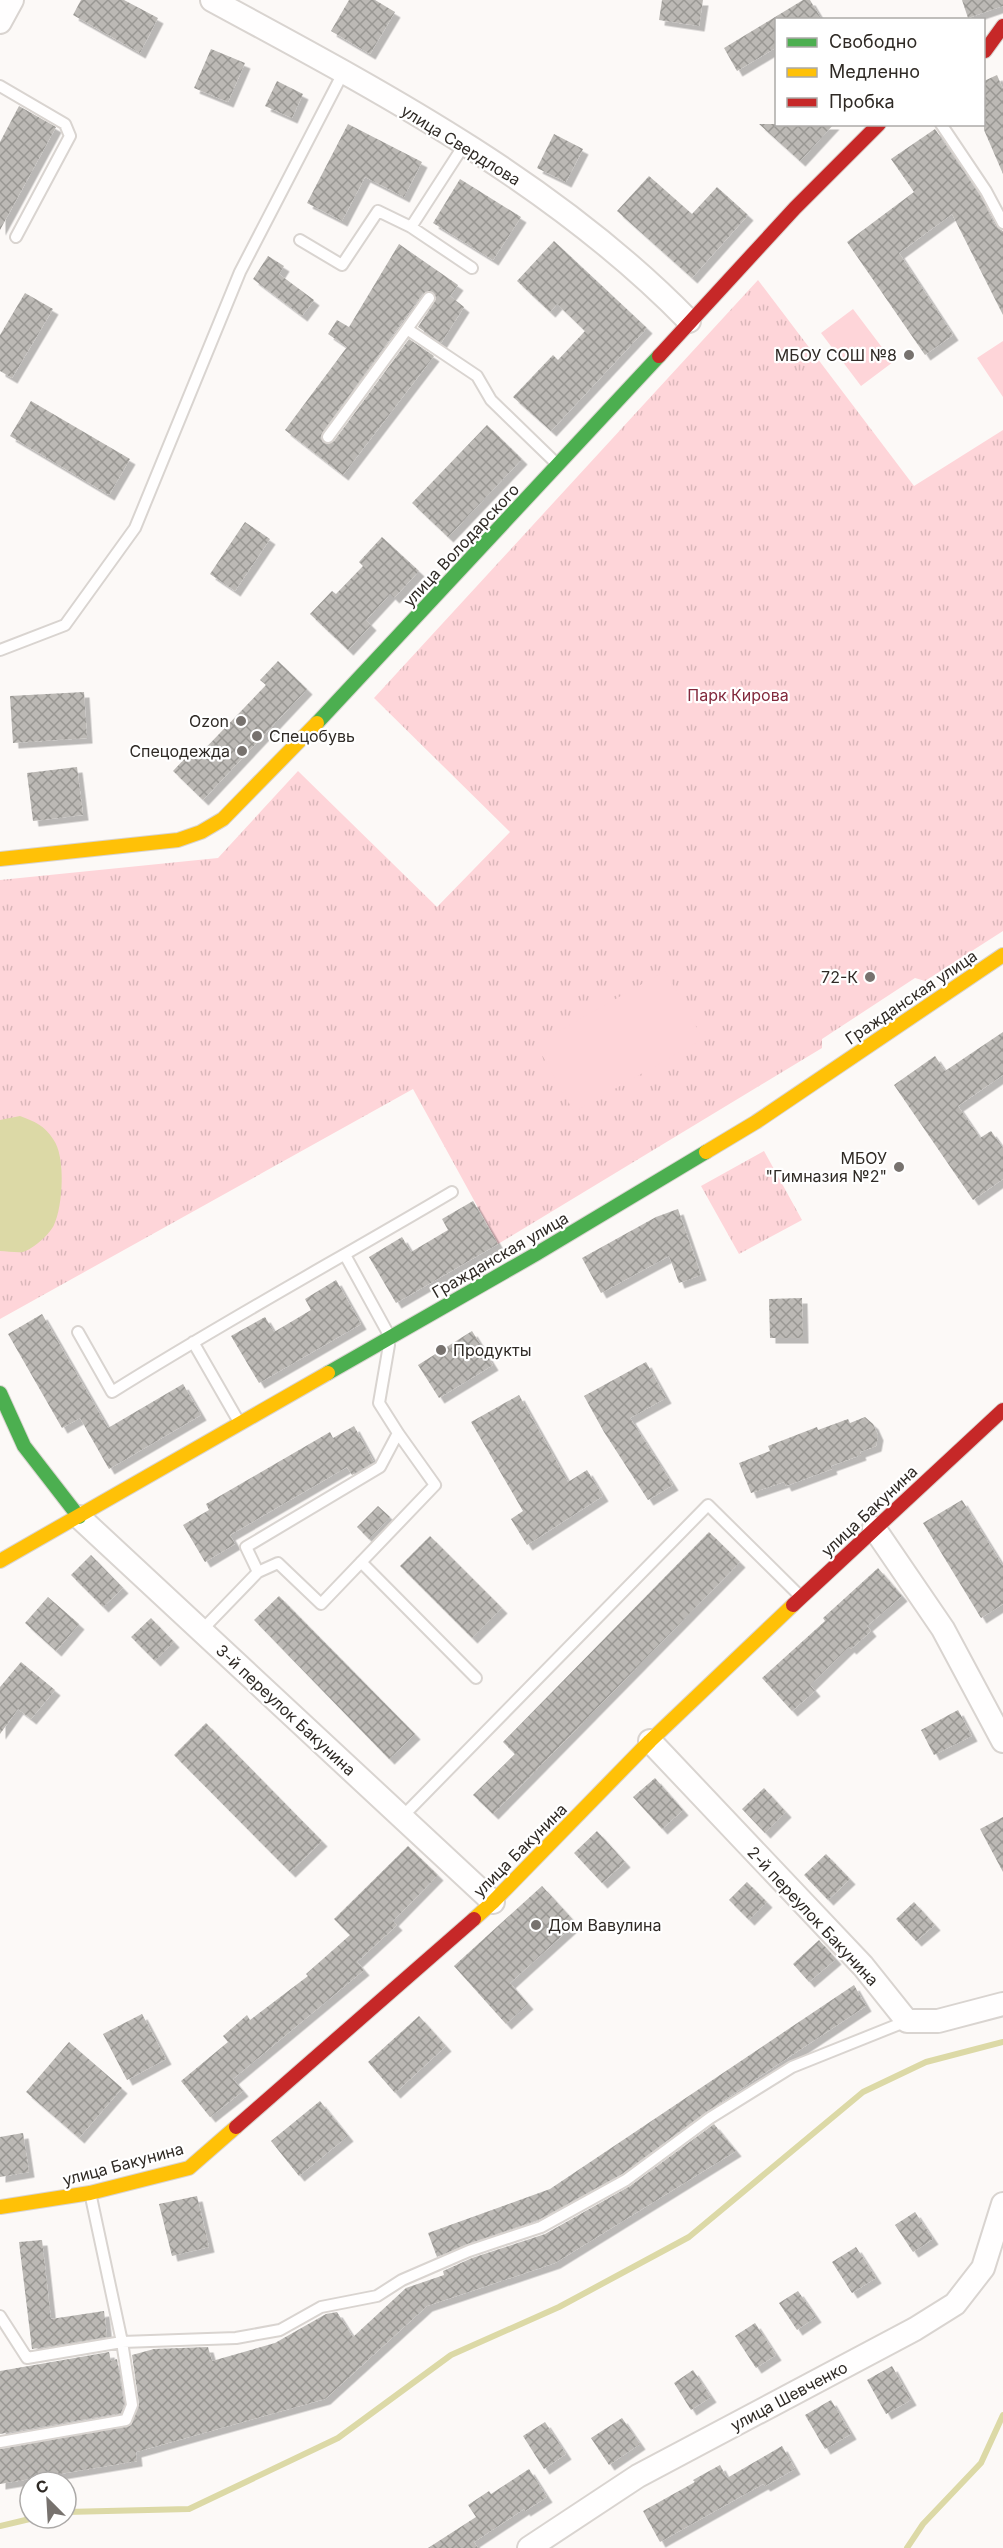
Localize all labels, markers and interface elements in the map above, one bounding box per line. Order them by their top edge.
legend [775,18,985,126]
text: Свободно [829,31,917,52]
text: Медленно [829,61,920,82]
text: Пробка [829,91,895,112]
street label: улица Свердлова [398,100,524,190]
place label: МБОУ СОШ №8 [775,345,897,365]
marker: МБОУ СОШ №8 [902,348,916,362]
street label: улица Володарского [399,479,523,611]
park label: Парк Кирова [687,685,789,705]
place label: Ozon [189,711,229,731]
marker: Ozon [234,714,248,728]
place label: Спецобувь [269,726,355,746]
marker: Спецобувь [250,729,264,743]
place label: Спецодежда [129,741,230,761]
marker: Спецодежда [235,744,249,758]
street label: Гражданская улица [841,946,981,1048]
place label: 72-К [821,967,858,987]
marker: 72-К [863,970,877,984]
place label: МБОУ "Гимназия №2" [766,1148,887,1186]
marker: МБОУ "Гимназия №2" [892,1160,906,1174]
street label: Гражданская улица [428,1208,572,1302]
place label: Продукты [453,1340,531,1360]
marker: Продукты [434,1343,448,1357]
street label: улица Бакунина [817,1461,921,1561]
street label: 3-й переулок Бакунина [212,1640,360,1780]
street label: улица Бакунина [469,1799,571,1901]
street label: 2-й переулок Бакунина [743,1842,883,1990]
place label: Дом Вавулина [548,1915,661,1935]
marker: Дом Вавулина [529,1918,543,1932]
street label: улица Бакунина [60,2138,186,2190]
street label: улица Шевченко [727,2357,851,2435]
north arrow [18,2470,78,2530]
text: С [32,2475,52,2498]

